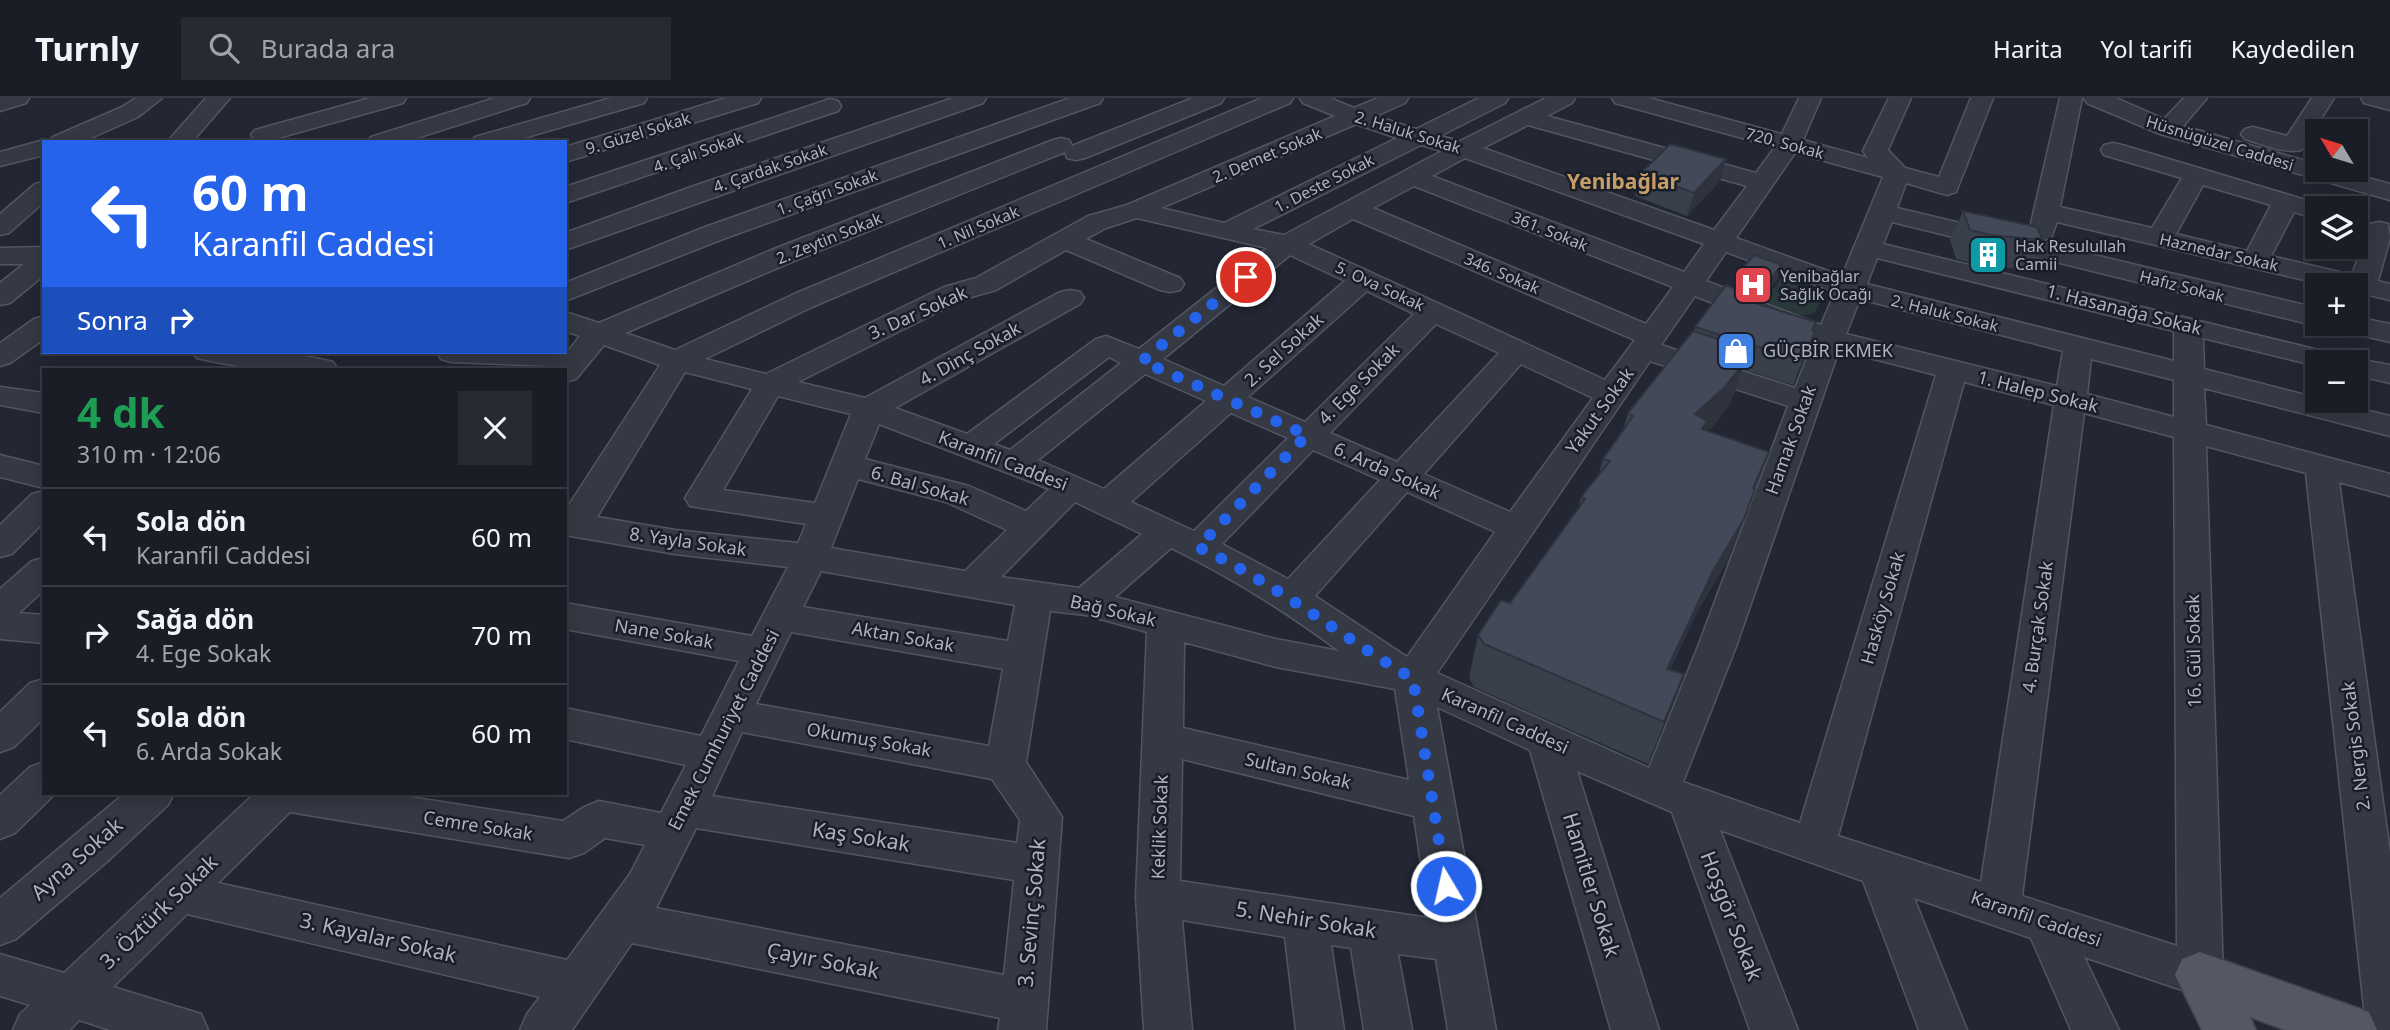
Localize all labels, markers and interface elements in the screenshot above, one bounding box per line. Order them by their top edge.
search box [181,17,671,80]
text: Turnly [35,26,139,71]
icon: search [205,29,243,67]
text: Burada ara [261,30,395,66]
text: Harita [1993,32,2063,65]
text: Yol tarifi [2101,32,2193,65]
text: Kaydedilen [2231,32,2355,65]
street label: 2. Haluk Sokak [1352,105,1464,159]
street label: 9. Güzel Sokak [583,106,694,159]
street label: Hüsnügüzel Caddesi [2143,110,2297,176]
north arrow [2305,119,2368,182]
map controls [2305,119,2368,413]
street label: 2. Demet Sokak [1209,122,1325,188]
street label: 720. Sokak [1743,122,1827,164]
street label: 4. Çalı Sokak [650,126,746,178]
street label: 4. Çardak Sokak [710,138,830,198]
street label: 1. Deste Sokak [1270,148,1378,218]
text: 60 m [192,159,309,225]
street label: 1. Çağrı Sokak [773,163,881,220]
district label: Yenibağlar [1567,167,1680,195]
icon: left [77,168,168,259]
button: layers [2305,196,2368,259]
street label: 1. Nil Sokak [934,200,1023,254]
street label: 361. Sokak [1509,206,1592,256]
street label: 2. Zeytin Sokak [773,207,886,269]
text: Karanfil Caddesi [192,222,435,265]
street label: Haznedar Sokak [2157,228,2281,276]
building icon: Hak Resulullah Camii [1967,234,2009,276]
place label: Hak Resulullah Camii [2015,235,2126,275]
pin [1216,247,1276,307]
street label: 346. Sokak [1461,247,1544,299]
street label: 5. Ova Sokak [1332,256,1429,316]
icon: arrive [1227,258,1265,296]
hospital icon: Yenibağlar Sağlık Ocağı [1732,264,1774,306]
place label: Yenibağlar Sağlık Ocağı [1780,265,1872,305]
street label: Hafız Sokak [2137,265,2227,307]
button: + [2305,273,2368,336]
street label: 1. Hasanağa Sokak [2044,278,2205,340]
street label: 3. Dar Sokak [865,280,971,344]
street label: 2. Haluk Sokak [1889,289,2001,337]
icon: right [162,301,200,339]
text: Sonra [77,302,148,338]
street label: 2. Sel Sokak [1238,307,1329,391]
street label: 4. Dinç Sokak [915,315,1025,391]
shop icon: GÜÇBİR EKMEK [1715,330,1757,372]
street label: 4. Ege Sokak [1312,337,1404,429]
place label: GÜÇBİR EKMEK [1763,338,1894,362]
button: − [2305,350,2368,413]
street label: Yakut Sokak [1560,362,1639,458]
street label: 1. Halep Sokak [1975,364,2102,418]
street label: Hamak Sokak [1759,381,1821,498]
text: 4 dk [77,383,165,440]
button: close [458,391,532,465]
street label: Karanfil Caddesi [935,424,1071,496]
street label: 6. Arda Sokak [1330,436,1445,504]
text: 310 m · 12:06 [77,438,221,470]
street label: 6. Bal Sokak [868,460,973,511]
text: Sola dön [136,503,246,539]
icon: left [77,518,115,556]
text: 60 m [471,519,532,555]
street label: 8. Yayla Sokak [628,521,749,561]
text: Karanfil Caddesi [136,539,311,571]
street label: Hasköy Sokak [1854,548,1910,667]
street label: 4. Burçak Sokak [2016,559,2058,694]
street label: Bağ Sokak [1068,588,1159,632]
street label: 16. Gül Sokak [2180,594,2206,708]
text: Sağa dön [136,601,254,637]
street label: Nane Sokak [613,613,716,654]
street label: Aktan Sokak [850,615,957,657]
icon: right [77,616,115,654]
text: 70 m [471,617,532,653]
street label: Emek Cumhuriyet Caddesi [662,625,784,834]
text: 4. Ege Sokak [136,637,271,669]
street label: 2. Nergis Sokak [2335,680,2375,812]
street label: Karanfil Caddesi [1438,681,1573,759]
text: Sola dön [136,699,246,735]
icon: left [77,714,115,752]
text: 60 m [471,715,532,751]
street label: Okumuş Sokak [805,716,934,762]
text: 6. Arda Sokak [136,735,282,767]
street label: Sultan Sokak [1243,746,1354,794]
street label: Keklik Sokak [1145,774,1173,880]
street label: Cemre Sokak [422,805,535,846]
street label: Hamitler Sokak [1557,809,1627,961]
street label: Ayna Sokak [25,810,129,906]
street label: Kaş Sokak [810,814,913,858]
street label: 3. Sevinç Sokak [1011,837,1052,988]
street label: 3. Öztürk Sokak [93,847,224,975]
street label: Hoşgör Sokak [1694,847,1770,985]
position arrow [1409,849,1483,923]
street label: Karanfil Caddesi [1968,884,2105,952]
street label: 5. Nehir Sokak [1234,894,1379,944]
street label: 3. Kayalar Sokak [297,905,460,969]
street label: Çayır Sokak [765,935,882,985]

